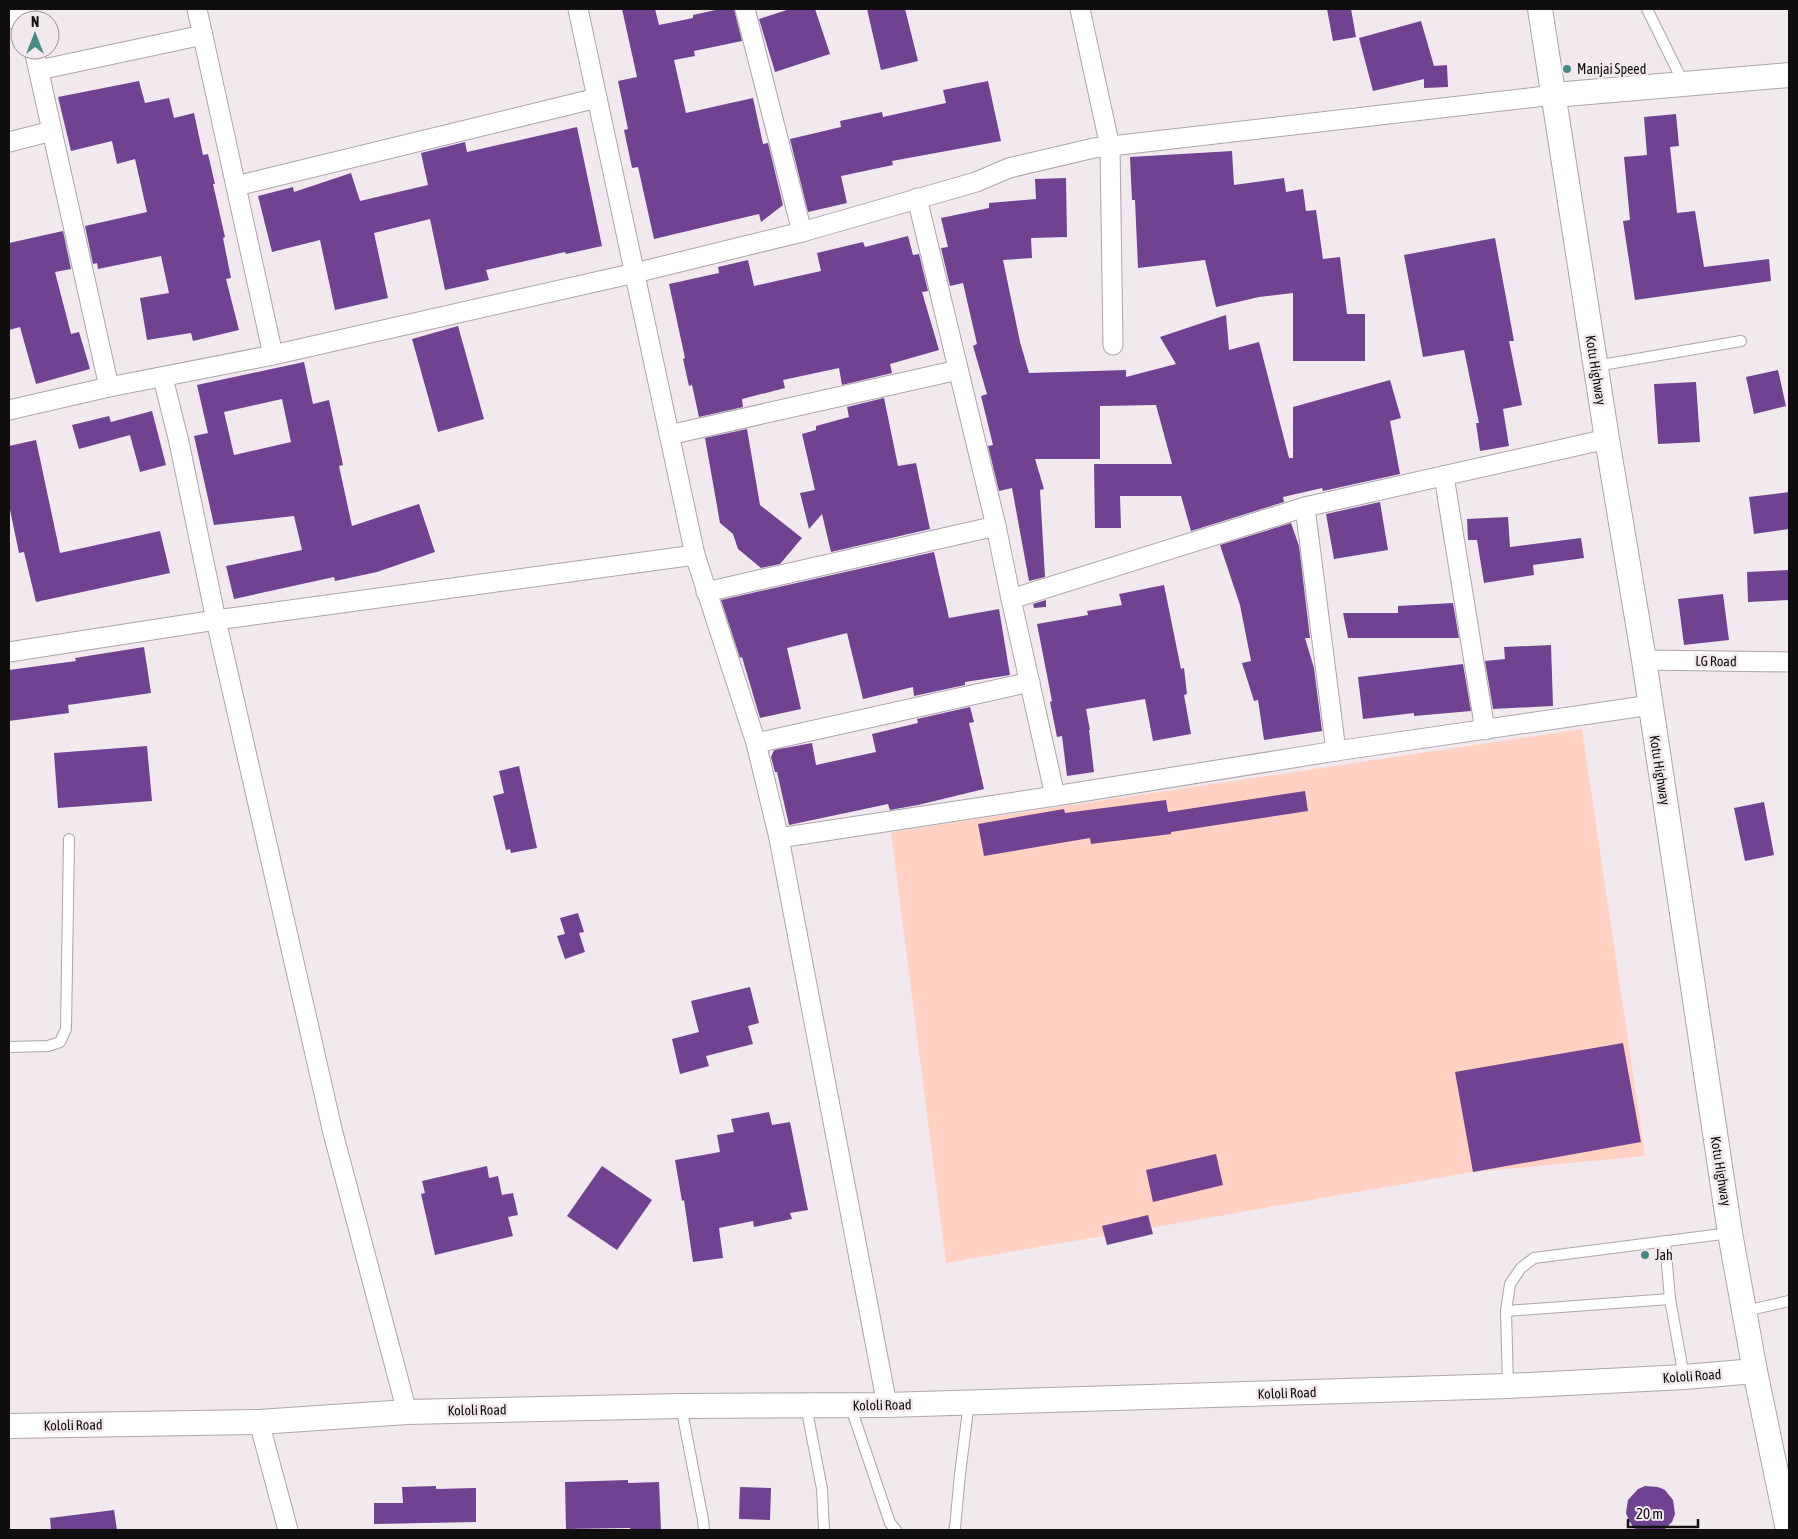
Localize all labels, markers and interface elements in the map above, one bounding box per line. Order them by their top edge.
north arrow [10,10,60,60]
text: N [31,14,39,30]
place label: Manjai Speed [1577,61,1646,77]
marker: Manjai Speed [1561,63,1573,75]
street label: Kotu Highway [1583,334,1609,406]
street label: LG Road [1695,653,1737,669]
street label: Kotu Highway [1647,734,1673,806]
street label: Kotu Highway [1708,1135,1734,1207]
place label: Jah [1655,1247,1673,1263]
marker: Jah [1639,1249,1651,1261]
street label: Kololi Road [1662,1366,1722,1386]
street label: Kololi Road [1257,1384,1317,1402]
street label: Kololi Road [852,1396,912,1414]
street label: Kololi Road [447,1401,507,1419]
street label: Kololi Road [43,1416,103,1434]
scale bar [1628,1496,1698,1528]
text: 20 m [1636,1505,1663,1522]

